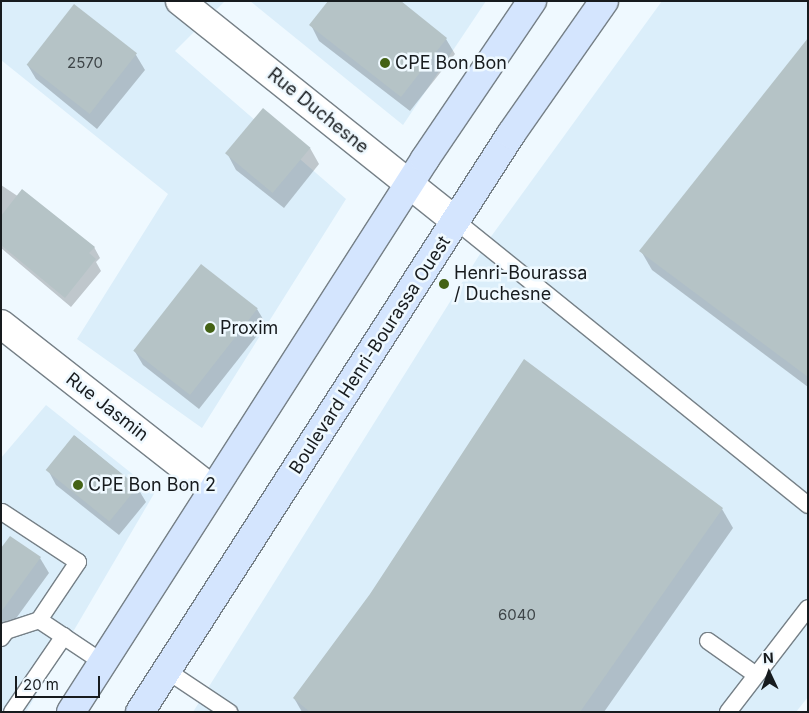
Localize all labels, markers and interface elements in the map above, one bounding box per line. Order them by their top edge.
place label: CPE Bon Bon [395,52,507,74]
house number: 2570 [67,54,103,72]
marker: CPE Bon Bon [379,57,391,69]
street label: Rue Duchesne [263,64,373,158]
street label: Boulevard Henri-Bourassa Ouest [285,232,455,478]
place label: Henri-Bourassa / Duchesne [454,263,587,306]
marker: Henri-Bourassa / Duchesne [438,278,450,290]
place label: Proxim [220,317,278,339]
marker: Proxim [204,322,216,334]
street label: Rue Jasmin [62,368,152,446]
place label: CPE Bon Bon 2 [88,474,216,496]
marker: CPE Bon Bon 2 [72,479,84,491]
house number: 6040 [498,606,536,624]
north arrow [744,648,794,698]
text: N [762,649,774,666]
scale bar [18,666,102,698]
text: 20 m [23,675,59,694]

